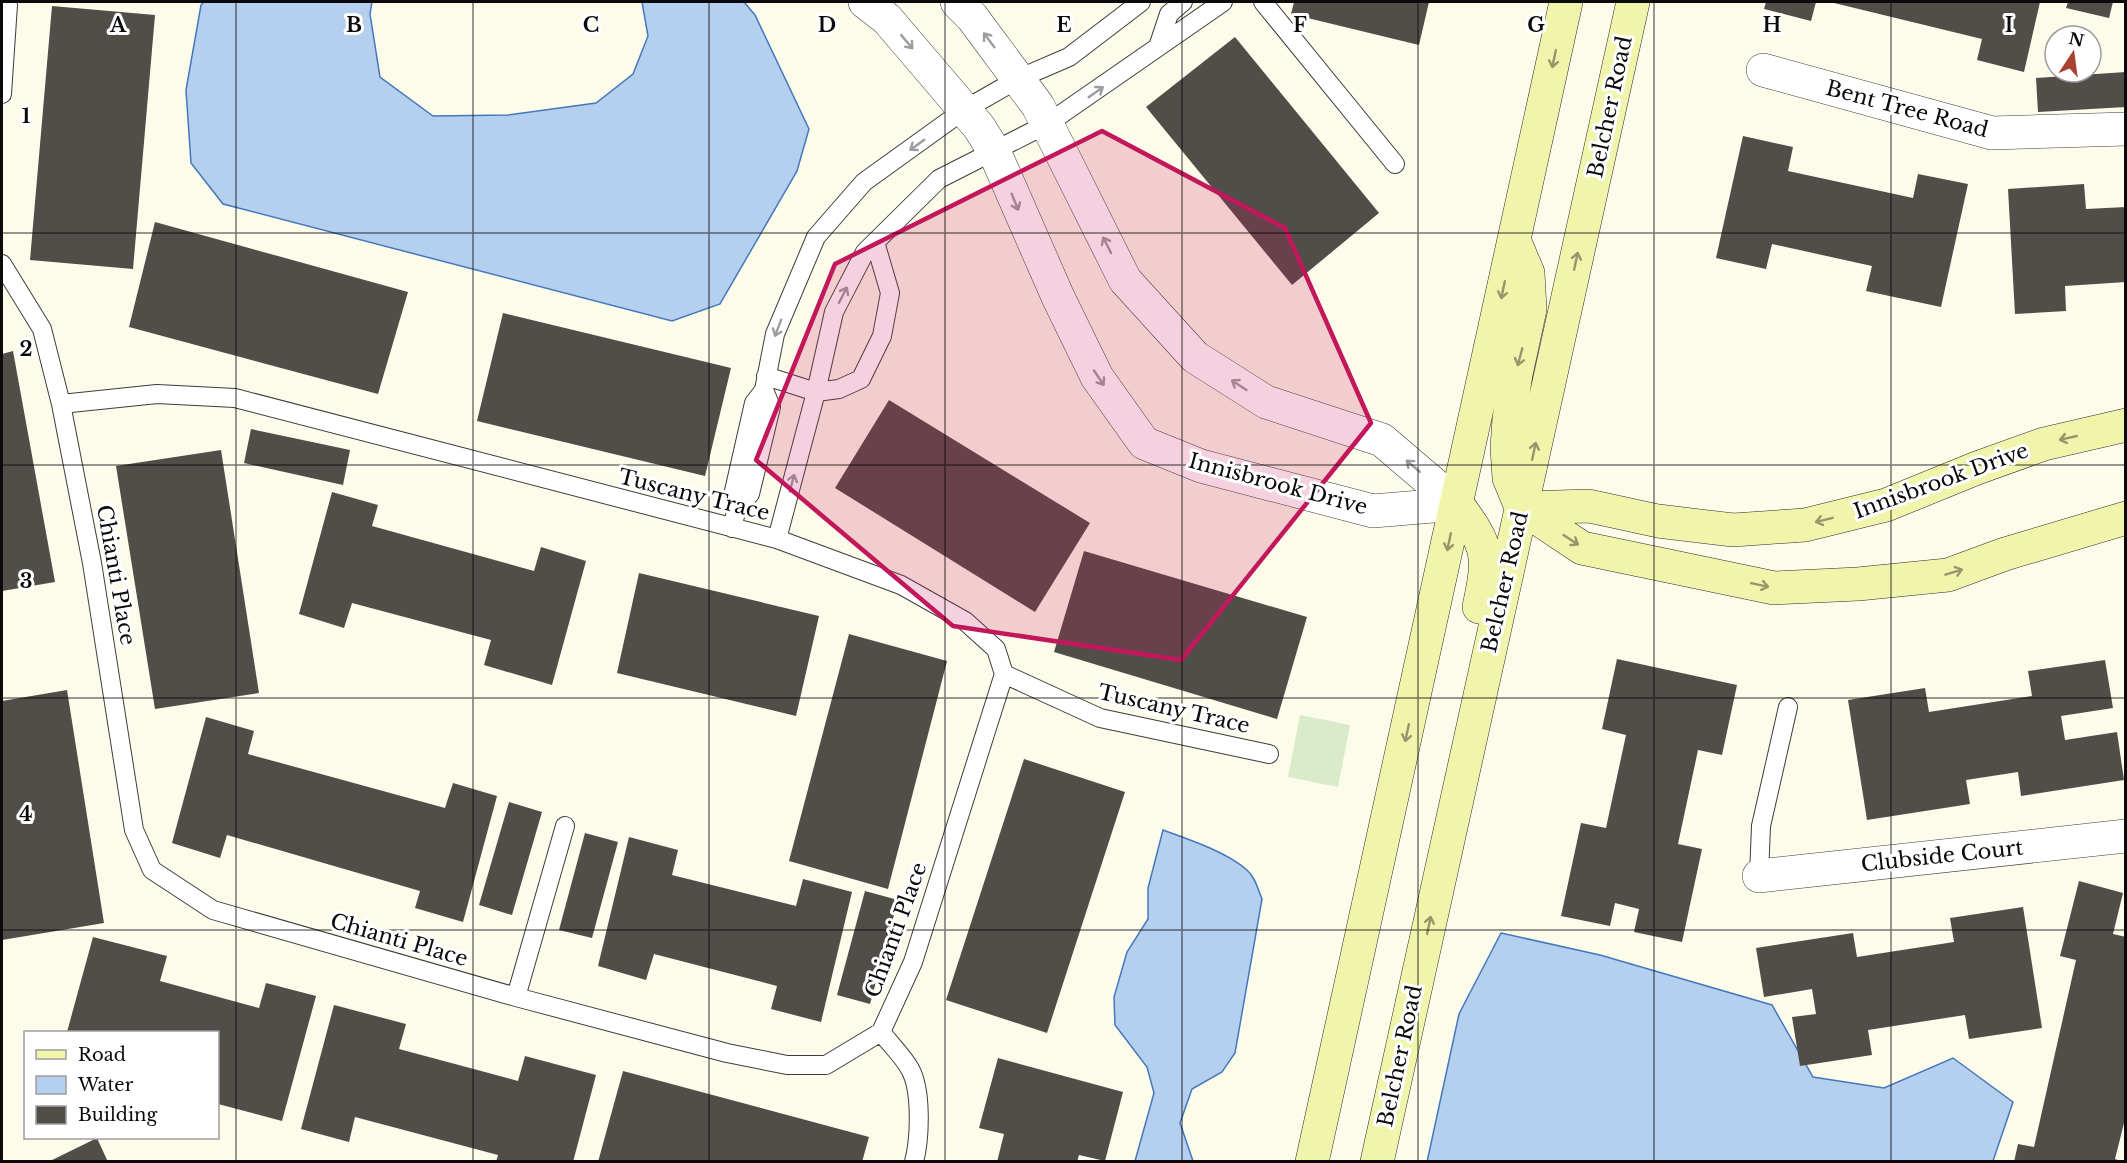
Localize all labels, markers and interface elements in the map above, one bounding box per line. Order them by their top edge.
text: A [109,13,127,37]
text: B [346,13,362,37]
text: C [583,13,599,37]
text: D [818,13,836,37]
text: E [1056,13,1072,37]
text: F [1293,13,1307,37]
text: G [1527,13,1545,37]
text: H [1763,13,1782,37]
text: I [2005,13,2013,37]
north arrow [2043,24,2103,84]
text: N [2067,28,2086,51]
one-way arrow [983,33,996,49]
one-way arrow [900,34,913,50]
street label: Belcher Road [1582,34,1638,180]
one-way arrow [1548,48,1559,68]
street label: Bent Tree Road [1823,75,1991,143]
one-way arrow [1087,86,1103,98]
text: 1 [22,104,31,128]
one-way arrow [910,139,926,151]
one-way arrow [1010,193,1021,211]
one-way arrow [1101,236,1113,254]
one-way arrow [1571,252,1582,271]
one-way arrow [1497,280,1508,299]
one-way arrow [837,287,849,304]
one-way arrow [771,319,782,337]
text: 2 [19,337,33,361]
one-way arrow [1514,347,1526,366]
one-way arrow [1093,369,1105,386]
one-way arrow [1230,378,1247,391]
one-way arrow [2059,433,2078,445]
street label: Innisbrook Drive [1850,437,2032,525]
one-way arrow [1529,442,1541,461]
street label: Innisbrook Drive [1186,448,1370,520]
one-way arrow [1406,459,1421,473]
street label: Tuscany Trace [616,464,772,526]
one-way arrow [786,473,798,492]
street label: Chianti Place [91,503,141,647]
street label: Belcher Road [1476,509,1534,655]
one-way arrow [1815,515,1834,527]
one-way arrow [1442,533,1454,552]
one-way arrow [1562,534,1579,546]
one-way arrow [1944,566,1963,577]
text: 3 [20,569,32,593]
one-way arrow [1750,580,1769,591]
street label: Tuscany Trace [1096,679,1252,739]
one-way arrow [1400,723,1412,742]
text: 4 [19,802,33,826]
street label: Clubside Court [1860,835,2024,877]
street label: Chianti Place [860,859,932,1001]
street label: Chianti Place [327,908,471,972]
one-way arrow [1424,916,1435,936]
street label: Belcher Road [1372,983,1428,1129]
legend [24,1031,219,1139]
text: Road [78,1044,126,1066]
text: Water [77,1074,134,1096]
text: Building [78,1104,157,1126]

